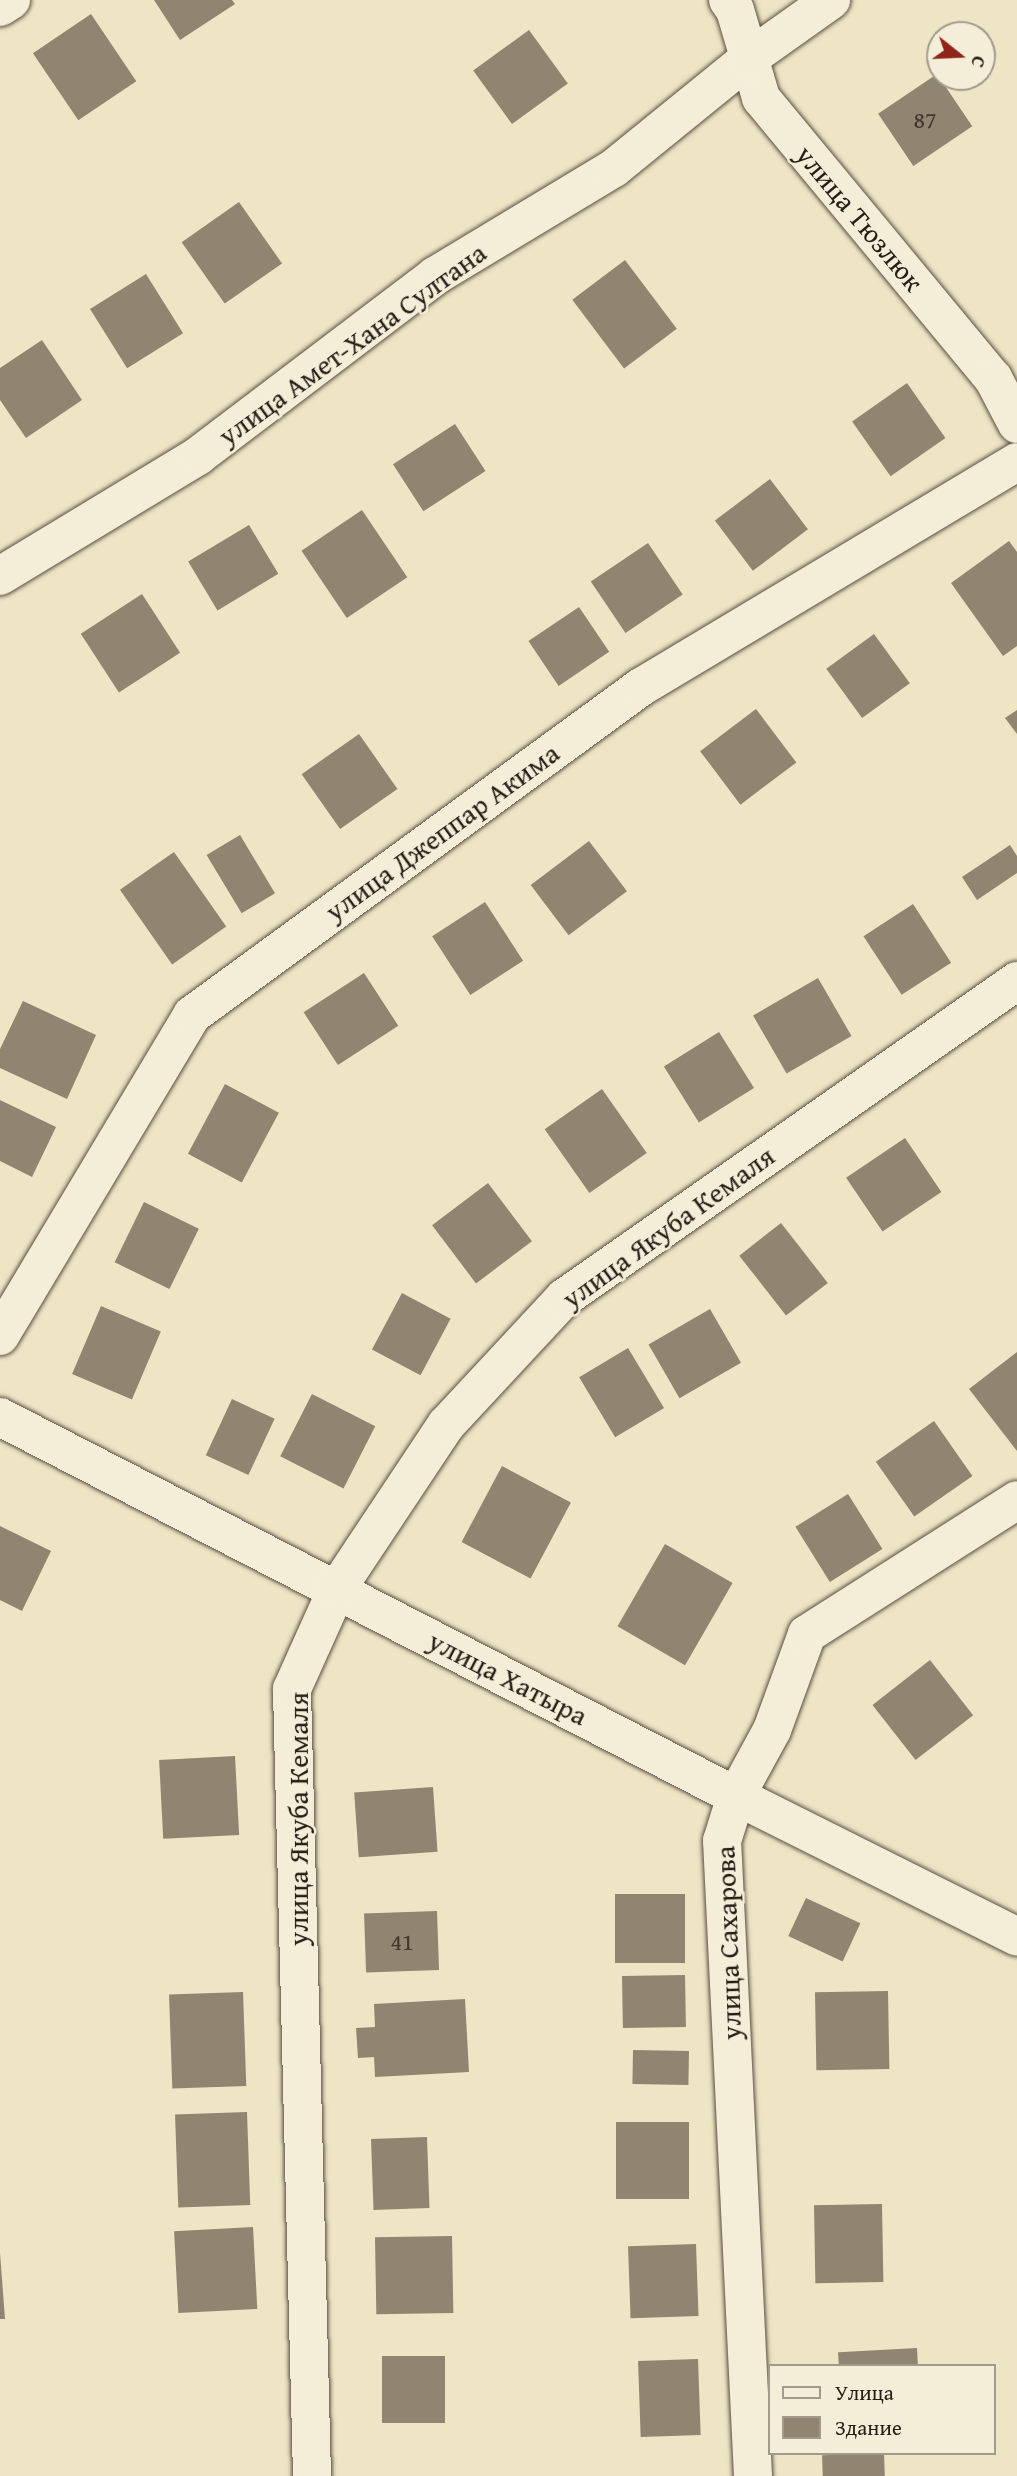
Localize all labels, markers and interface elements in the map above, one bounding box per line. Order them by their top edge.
north arrow [926,21,996,91]
text: С [964,52,994,71]
house number: 87 [913,106,937,134]
street label: улица Тюзлюк [789,138,931,298]
street label: улица Амет-Хана Султана [212,236,492,452]
street label: улица Джеппар Акима [318,736,566,928]
street label: улица Якуба Кемаля [555,1139,781,1315]
street label: улица Хатыра [423,1624,593,1732]
street label: улица Якуба Кемаля [281,1692,315,1946]
street label: улица Сахарова [708,1845,748,2041]
house number: 41 [390,1928,414,1956]
legend [768,2364,996,2455]
text: Улица [835,2377,894,2408]
text: Здание [835,2412,902,2443]

